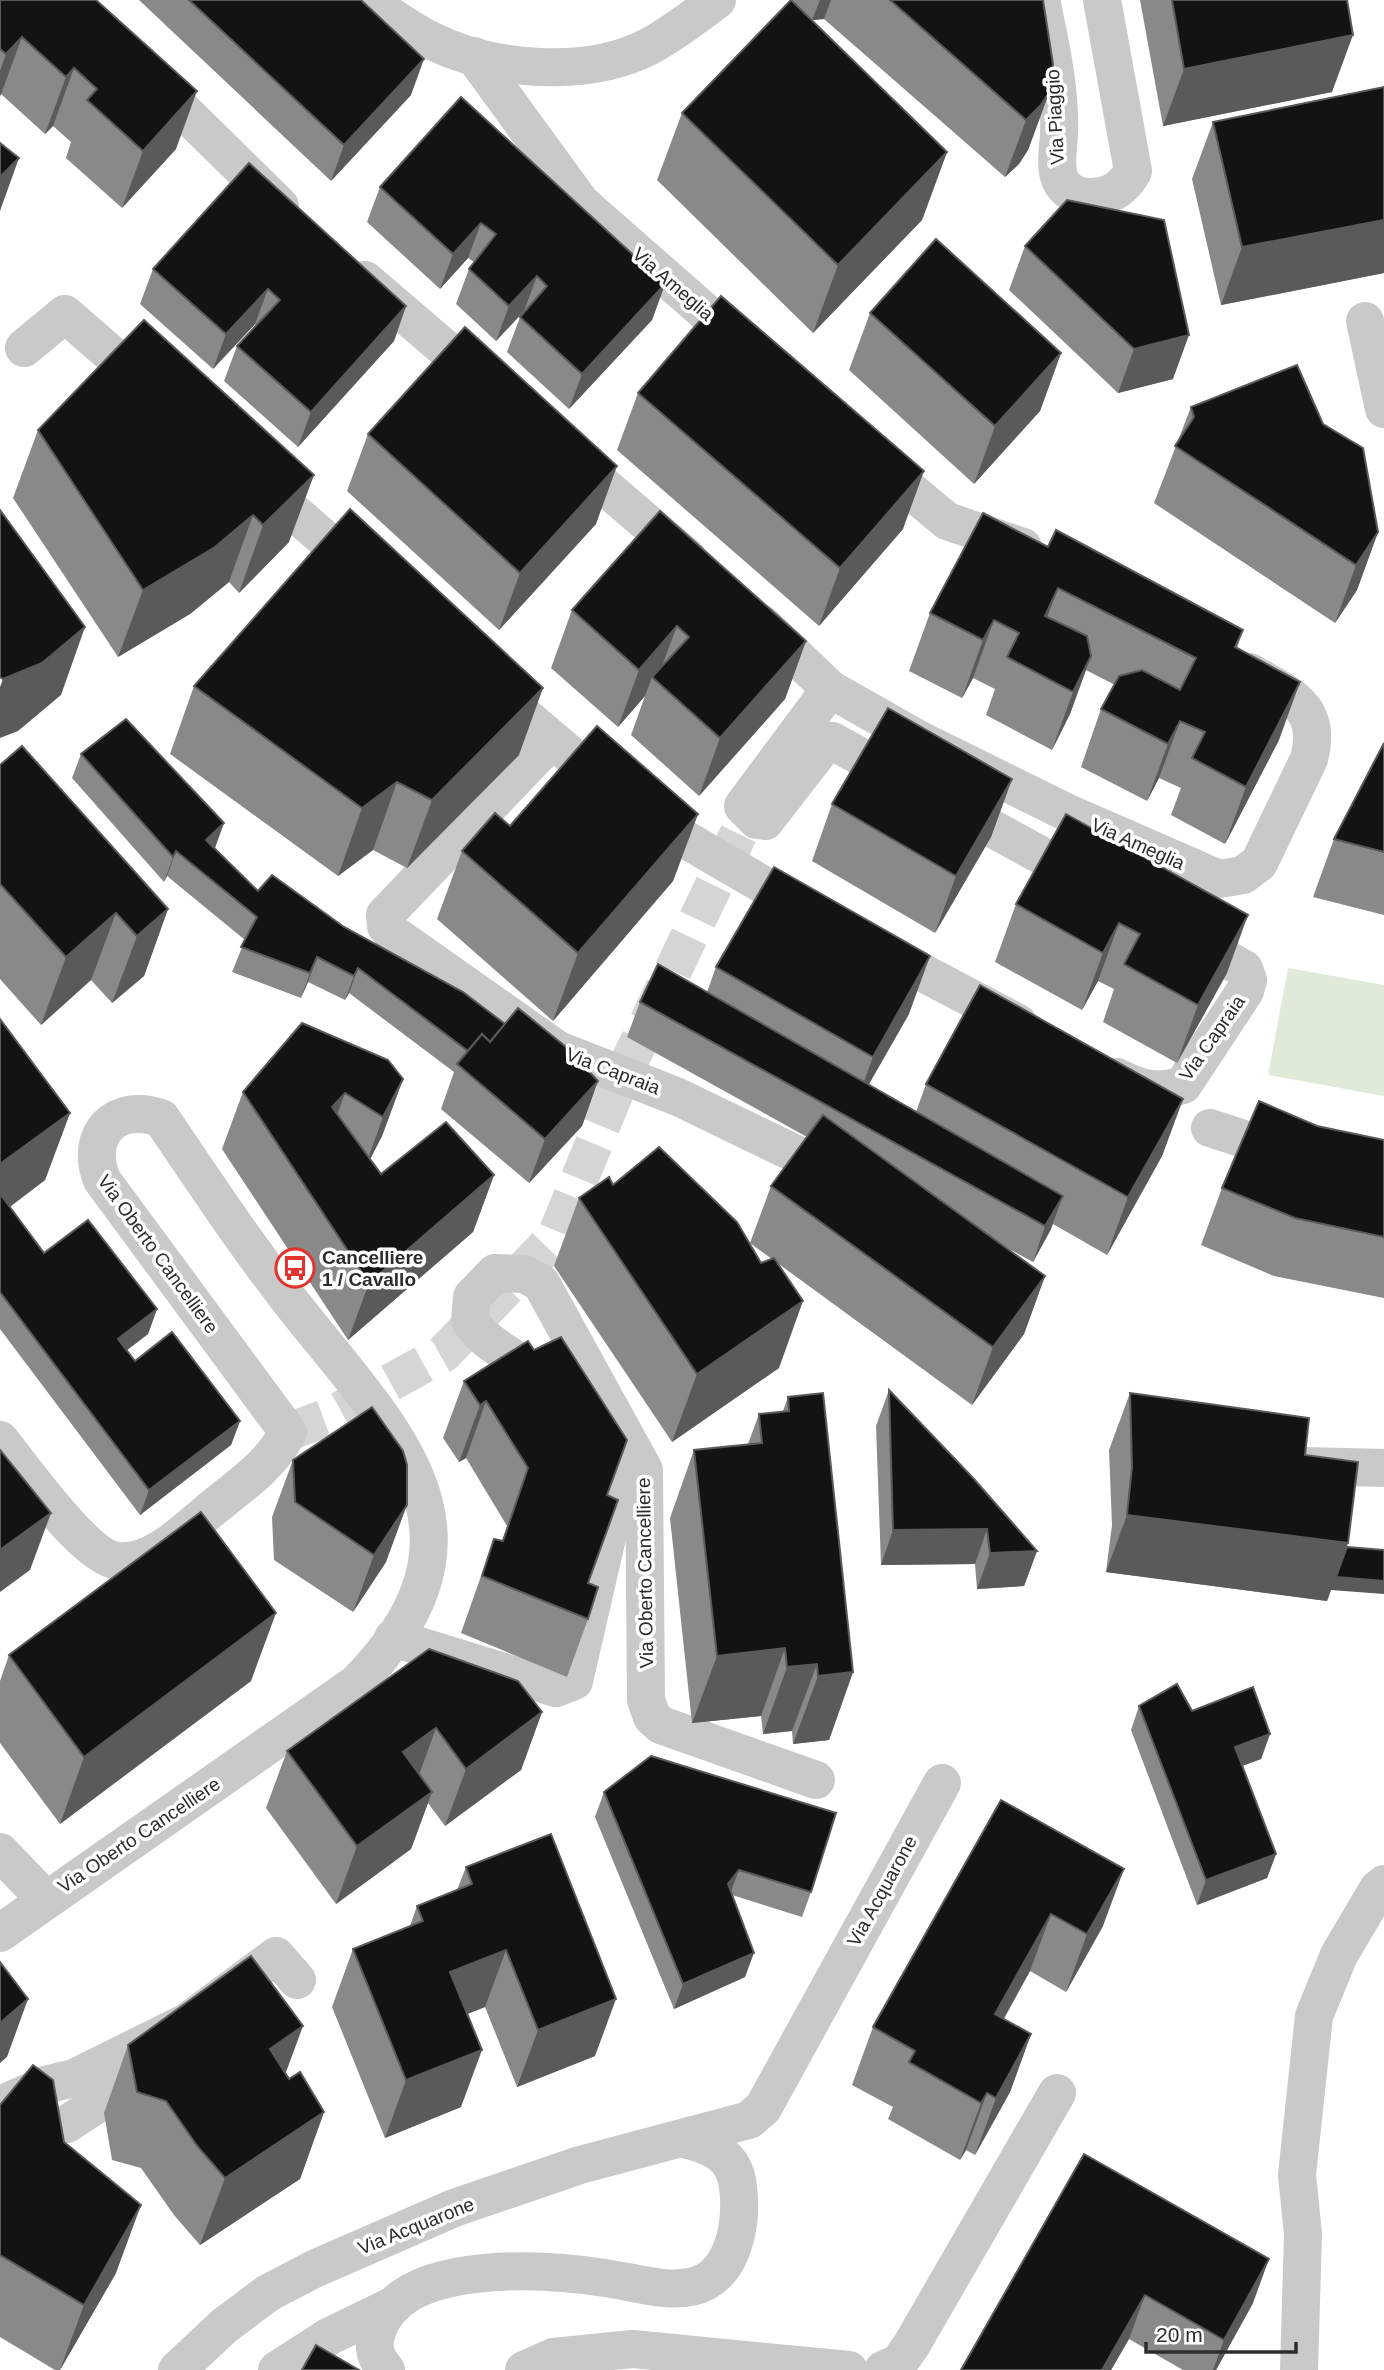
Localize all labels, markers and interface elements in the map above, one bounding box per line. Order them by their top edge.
street label: Via Piaggio [1042,69,1068,165]
street label: Via Ameglia [628,243,718,325]
street label: Via Ameglia [1088,814,1188,874]
street label: Via Capraia [1175,991,1249,1085]
street label: Via Capraia [563,1043,663,1099]
street label: Via Oberto Cancelliere [93,1171,223,1337]
bus stop icon: Cancelliere 1 / Cavallo [274,1247,316,1289]
place label: Cancelliere 1 / Cavallo [322,1247,423,1290]
street label: Via Oberto Cancelliere [633,1477,657,1669]
street label: Via Oberto Cancelliere [54,1773,224,1897]
street label: Via Acquarone [843,1832,921,1950]
street label: Via Acquarone [355,2193,477,2259]
scale bar [1146,2310,1296,2354]
text: 20 m [1156,2323,1203,2346]

